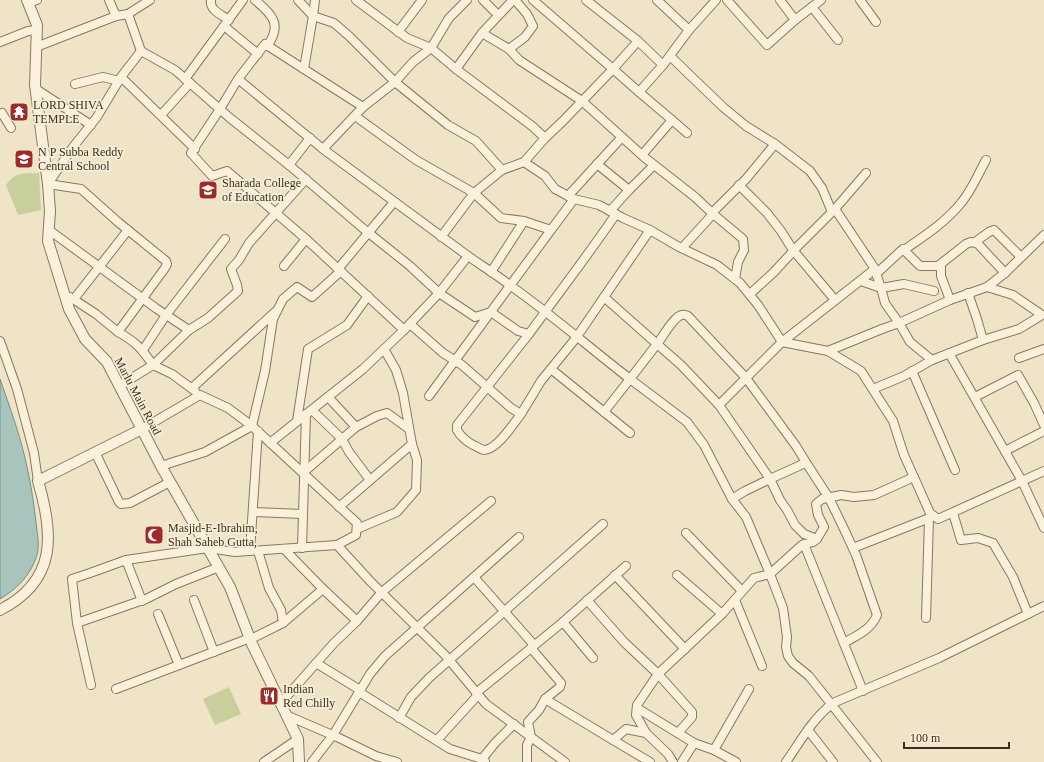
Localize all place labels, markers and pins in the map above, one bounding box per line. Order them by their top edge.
place label: LORD SHIVA TEMPLE [33,98,104,126]
temple icon: LORD SHIVA TEMPLE [8,101,30,123]
place label: N P Subba Reddy Central School [38,145,123,173]
school or university icon: N P Subba Reddy Central School [13,148,35,170]
place label: Sharada College of Education [222,176,301,204]
school or university icon: Sharada College of Education [197,179,219,201]
place label: Masjid-E-Ibrahim, Shah Saheb Gutta, [168,521,258,549]
mosque icon: Masjid-E-Ibrahim, Shah Saheb Gutta, [143,524,165,546]
place label: Indian Red Chilly [283,682,335,710]
restaurant icon: Indian Red Chilly [258,685,280,707]

